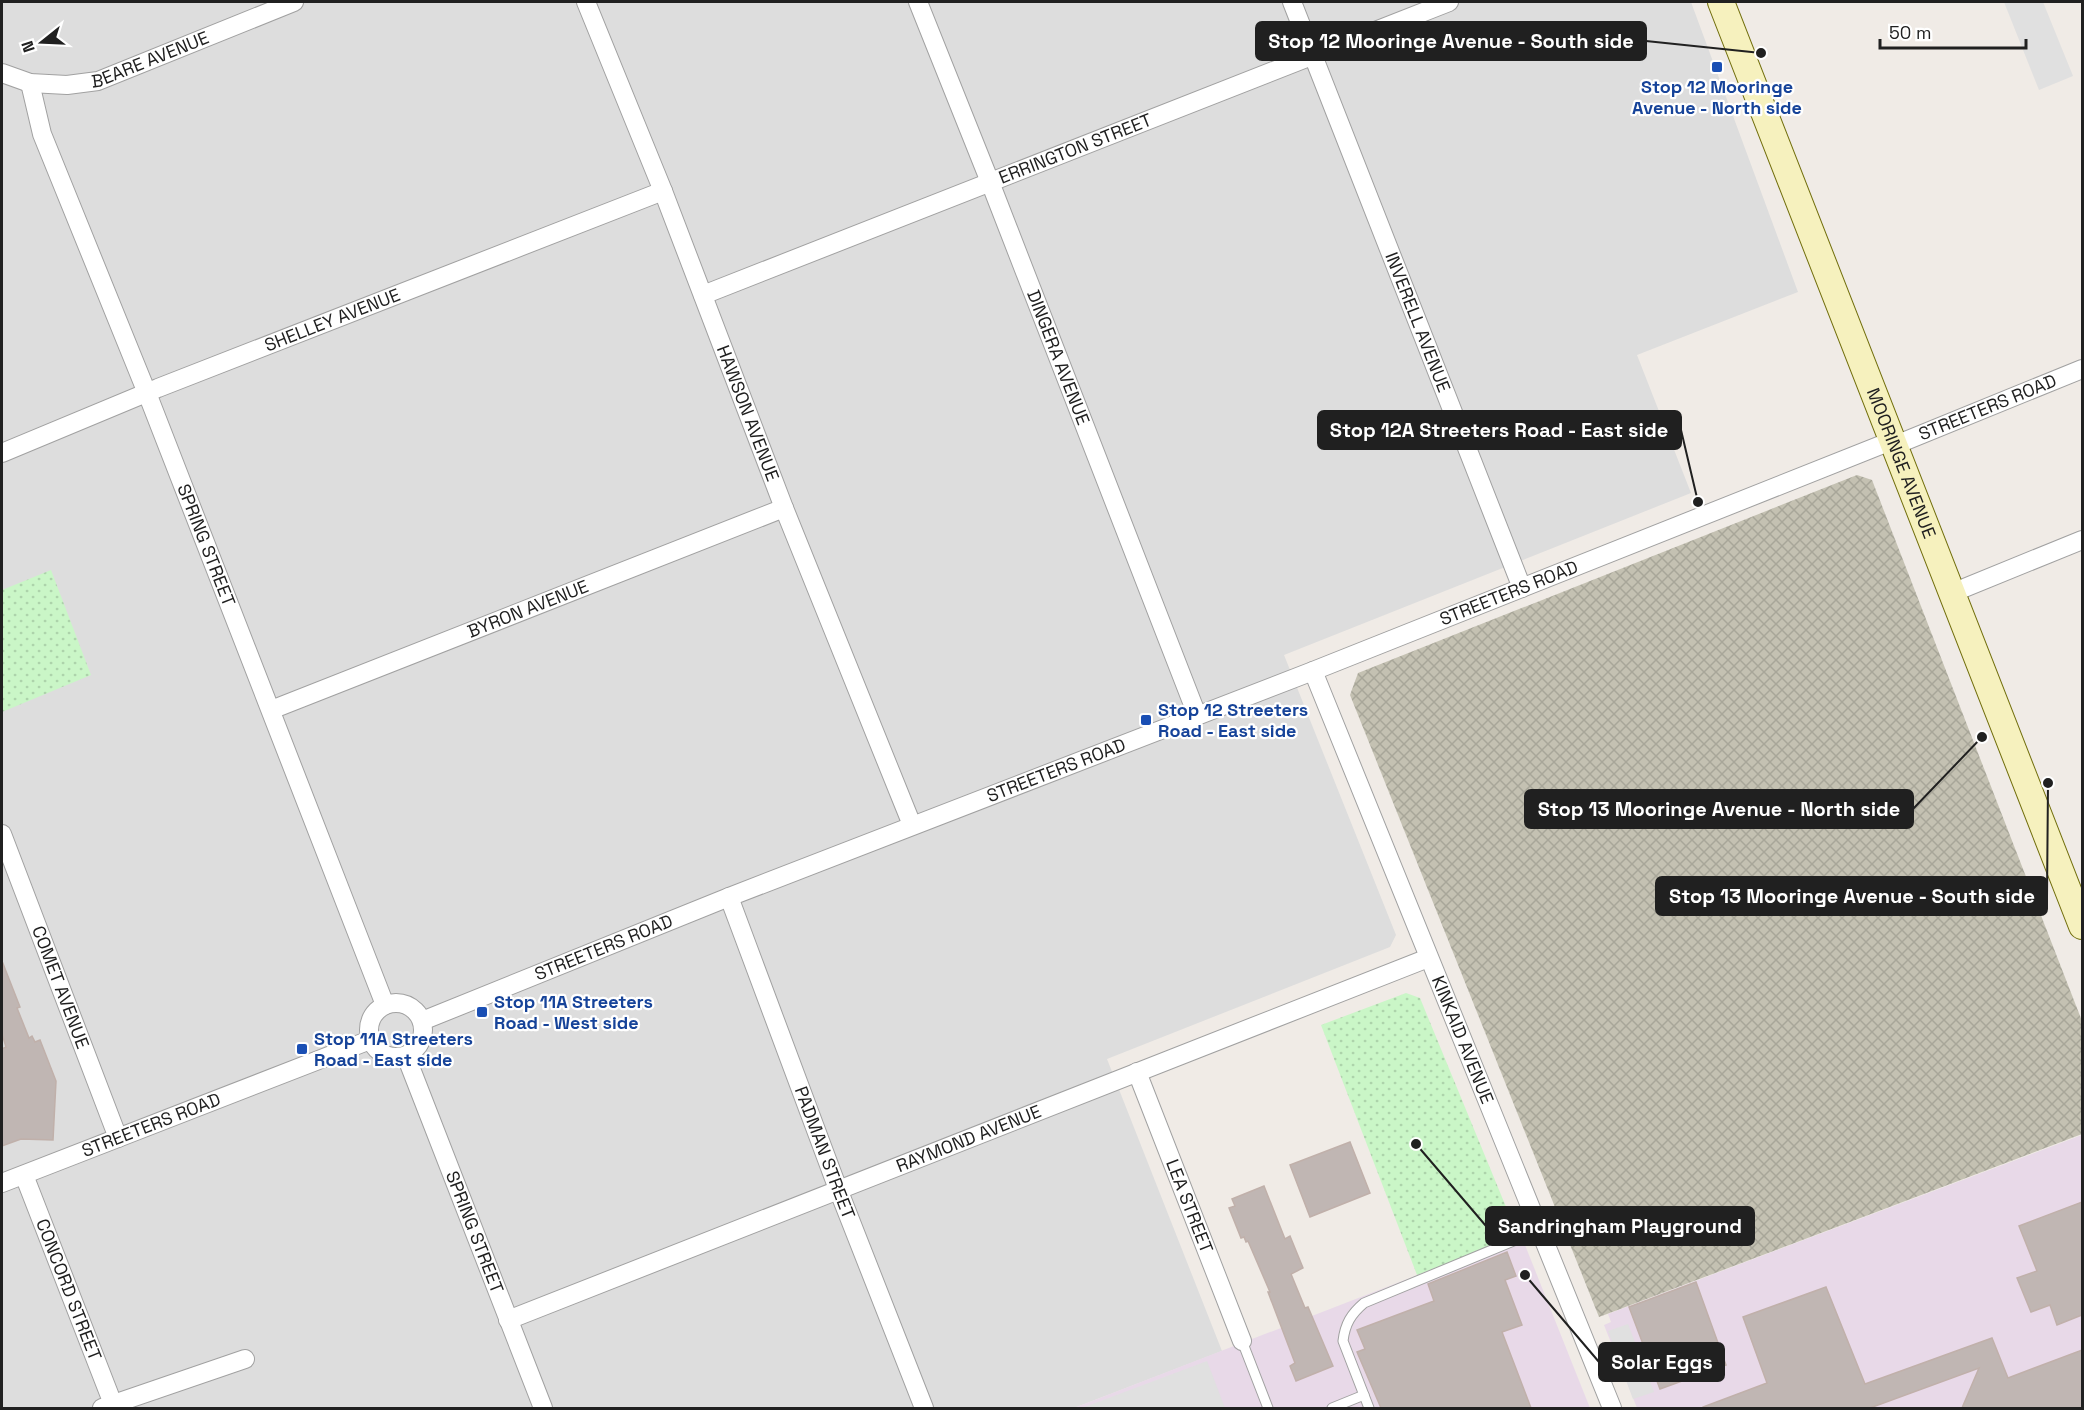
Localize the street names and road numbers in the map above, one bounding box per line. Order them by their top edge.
street label: BEARE AVENUE [90,26,212,93]
street label: ERRINGTON STREET [995,108,1155,189]
street label: INVERELL AVENUE [1380,249,1456,395]
street label: SHELLEY AVENUE [261,283,403,356]
street label: DINGERA AVENUE [1022,286,1095,428]
street label: HAWSON AVENUE [712,342,785,484]
street label: STREETERS ROAD [1915,369,2060,445]
street label: MOORINGE AVENUE [1862,384,1941,541]
street label: SPRING STREET [172,480,241,610]
street label: STREETERS ROAD [1436,555,1581,631]
street label: BYRON AVENUE [464,574,591,643]
street label: STREETERS ROAD [983,733,1129,807]
street label: STREETERS ROAD [531,909,676,985]
street label: COMET AVENUE [27,922,95,1052]
street label: KINKAID AVENUE [1427,972,1499,1107]
street label: PADMAN STREET [790,1083,861,1223]
street label: STREETERS ROAD [78,1087,224,1162]
street label: RAYMOND AVENUE [893,1099,1044,1177]
street label: LEA STREET [1161,1156,1219,1257]
street label: SPRING STREET [441,1167,509,1297]
street label: CONCORD STREET [31,1215,107,1364]

